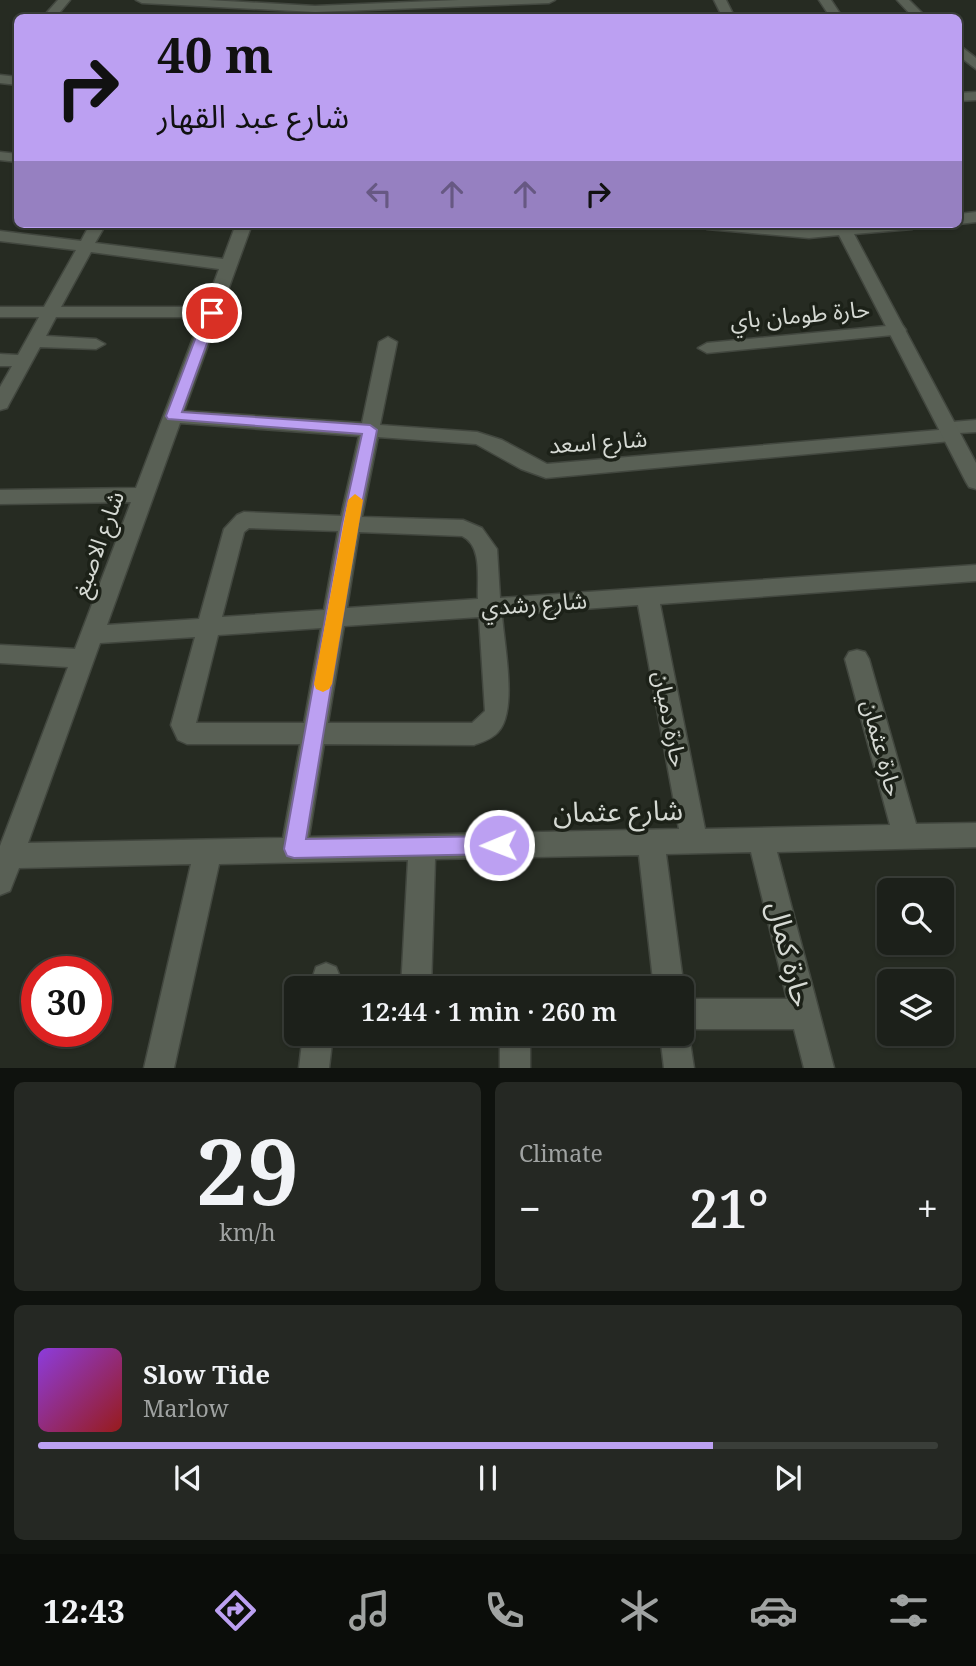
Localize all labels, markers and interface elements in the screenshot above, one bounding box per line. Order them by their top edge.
text: 40 m [157,21,273,87]
icon: right [42,42,133,133]
text: شارع عبد القهار [157,94,349,137]
icon: left [360,175,398,213]
icon: ahead [433,175,471,213]
icon: ahead [506,175,544,213]
icon: right [579,175,617,213]
pin [182,283,242,343]
street label: حارة طومان باي [729,292,871,338]
icon: arrive [193,294,231,332]
street label: شارع اسعد [548,422,648,462]
street label: شارع الاصبغ [63,486,133,602]
street label: شارع رشدي [480,583,588,625]
street label: حارة دميان [646,668,696,770]
street label: حارة عثمان [855,696,911,800]
street label: شارع عثمان [553,790,683,833]
position arrow [462,808,536,882]
map controls [877,878,954,1046]
button: search [877,878,954,955]
street label: حارة كمال [760,897,822,1011]
speed limit sign: 30 [21,956,112,1047]
button: layers [877,969,954,1046]
text: 12:44 · 1 min · 260 m [361,993,617,1029]
text: 29 [196,1108,299,1232]
text: Climate [519,1137,603,1169]
text: 21° [689,1172,769,1243]
text: − [519,1182,541,1234]
text: + [917,1182,938,1234]
text: km/h [219,1216,276,1248]
text: Slow Tide [143,1356,270,1392]
text: Marlow [143,1392,229,1424]
icon: previous [169,1459,207,1497]
icon: pause [469,1459,507,1497]
icon: next [769,1459,807,1497]
icon: directions [211,1586,260,1635]
icon: music [345,1586,394,1635]
icon: phone [480,1586,529,1635]
icon: climate [615,1586,664,1635]
icon: car [749,1586,798,1635]
icon: filters [884,1586,933,1635]
text: 12:43 [43,1589,125,1632]

